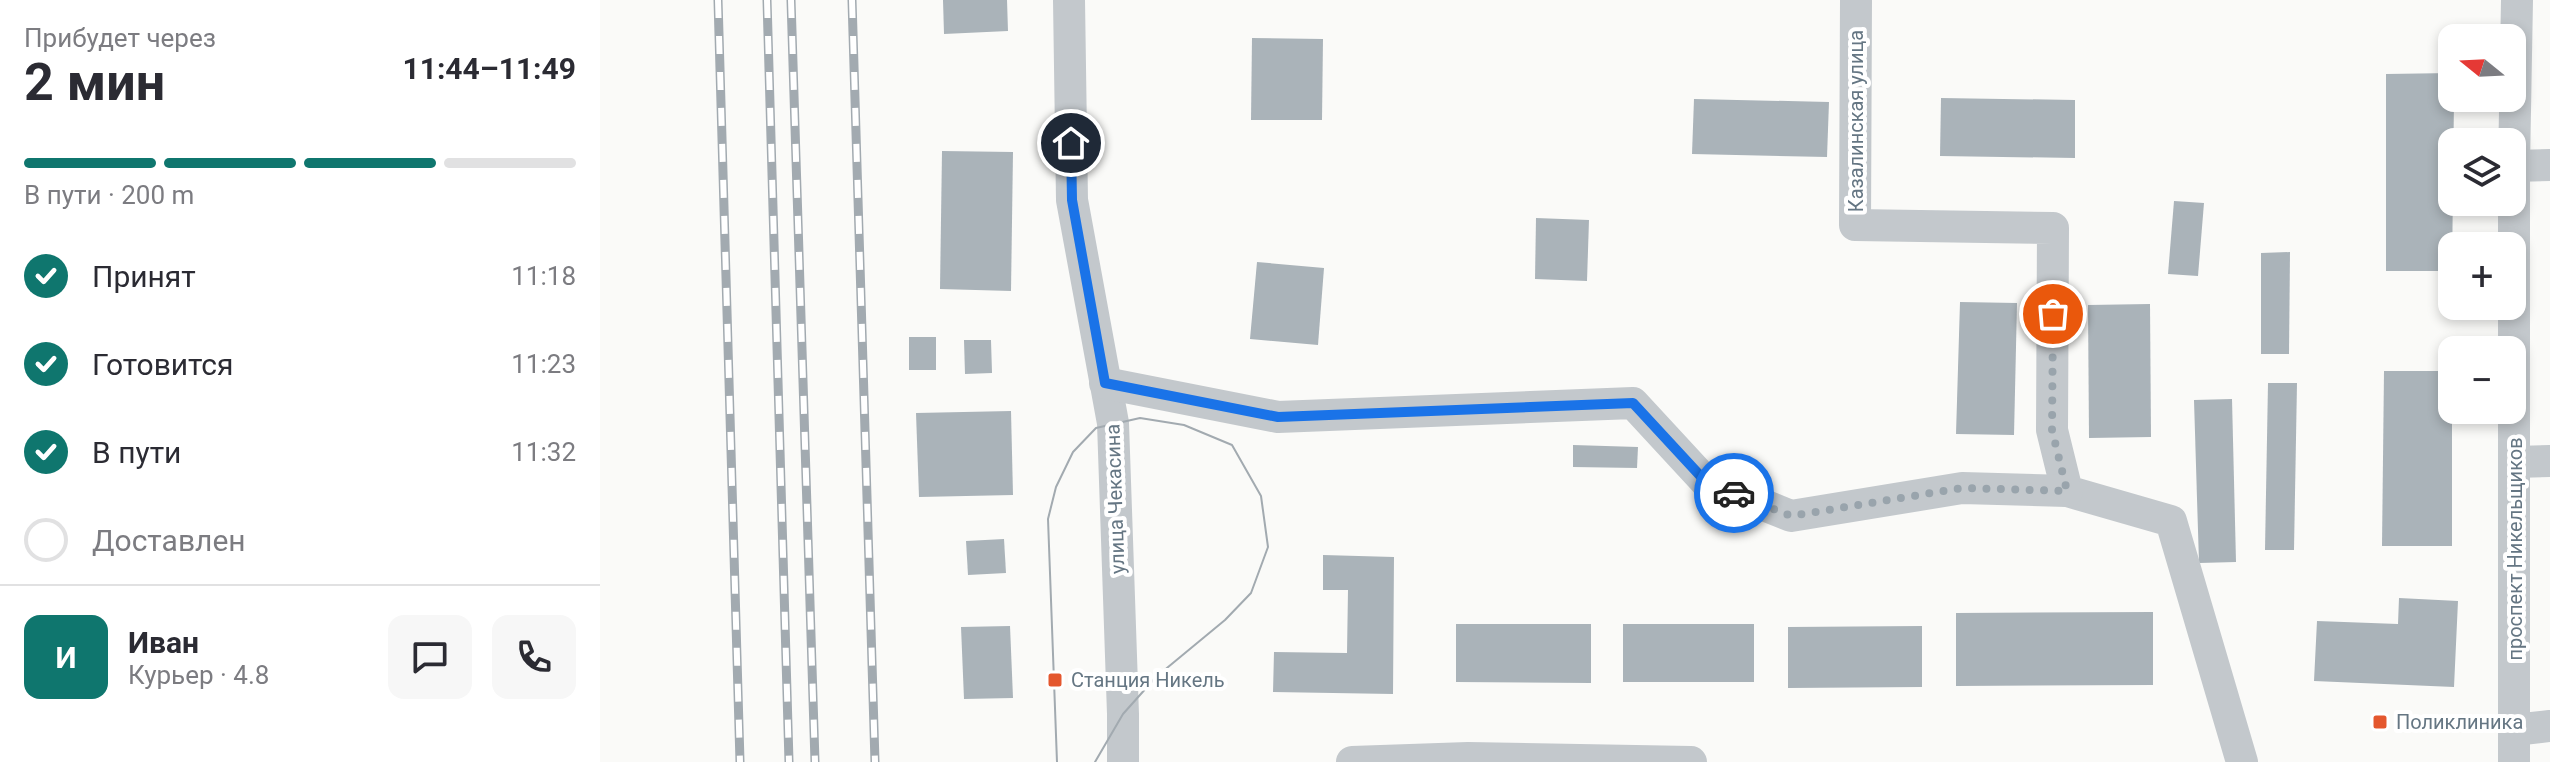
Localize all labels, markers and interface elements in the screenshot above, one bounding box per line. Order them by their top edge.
text: Прибудет через [24,23,216,53]
north arrow [2438,24,2526,112]
map controls [2438,24,2526,424]
street label: Казалинская улица [1844,30,1868,212]
text: 11:44–11:49 [402,51,576,86]
text: 2 мин [24,52,165,113]
pin [1037,109,1105,177]
icon: home [1049,121,1093,165]
button: layers [2438,128,2526,216]
text: В пути · 200 m [24,180,194,210]
button: + [2438,232,2526,320]
icon: check [24,254,68,298]
text: Принят [92,259,196,294]
text: 11:18 [511,261,576,291]
pin [2019,280,2087,348]
icon: bag [2031,292,2075,336]
button: − [2438,336,2526,424]
icon: check [24,342,68,386]
text: Готовится [92,347,234,382]
text: 11:23 [511,349,576,379]
street label: улица Чекасина [1100,423,1130,575]
icon: check [24,430,68,474]
text: В пути [92,435,181,470]
text: 11:32 [511,437,576,467]
street label: проспект Никельщиков [2503,437,2527,661]
courier [1694,453,1774,533]
icon: car [1712,471,1756,515]
text: Доставлен [92,523,246,558]
button: chat [388,615,472,699]
button: phone [492,615,576,699]
text: Иван [128,625,199,660]
text: И [56,640,77,675]
text: Курьер · 4.8 [128,660,269,690]
place label: Станция Никель [1071,668,1225,692]
marker: Станция Никель [1046,671,1064,689]
place label: Поликлиника [2396,710,2523,734]
marker: Поликлиника [2371,713,2389,731]

